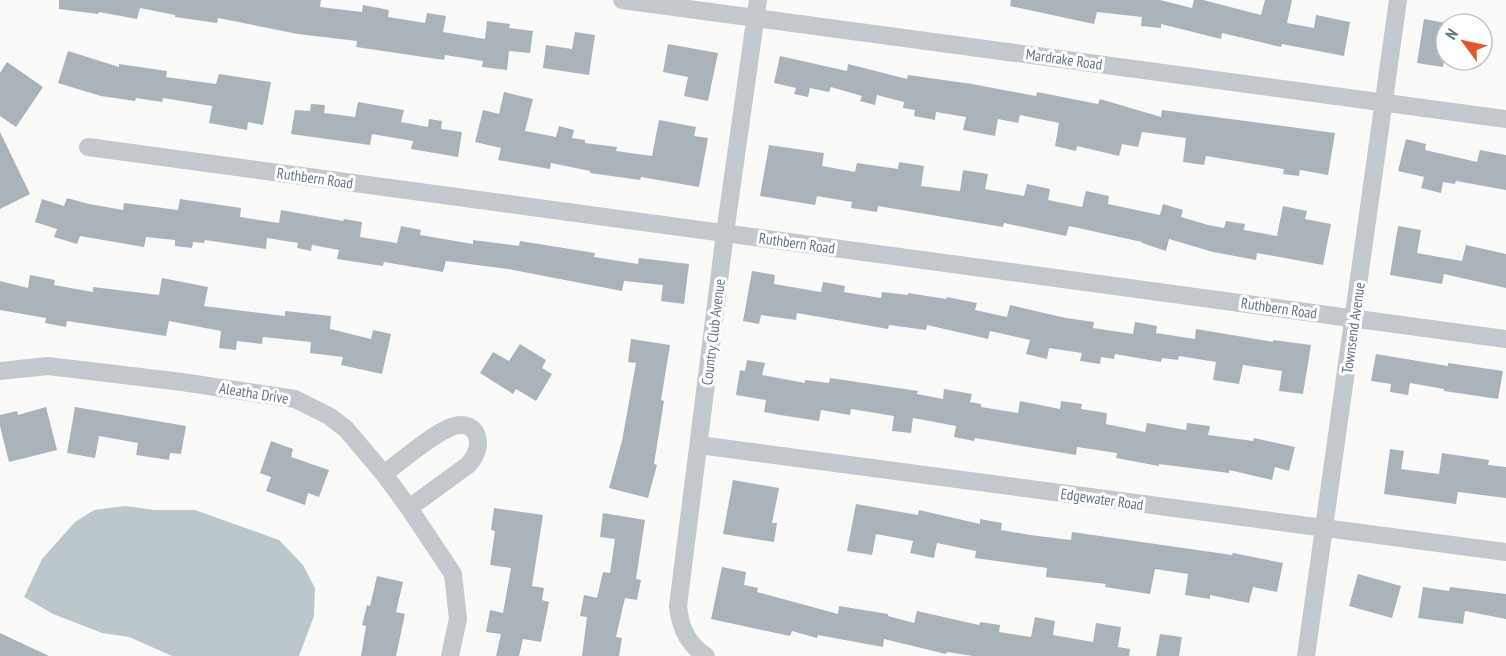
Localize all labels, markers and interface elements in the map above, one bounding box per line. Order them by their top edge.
north arrow [1434,12,1494,72]
text: N [1441,25,1462,43]
street label: Mardrake Road [1025,44,1103,74]
street label: Ruthbern Road [276,163,354,193]
street label: Ruthbern Road [758,228,836,258]
street label: Country Club Avenue [697,278,729,386]
street label: Townsend Avenue [1337,281,1369,375]
street label: Ruthbern Road [1240,293,1318,323]
street label: Aleatha Drive [218,378,290,408]
street label: Edgewater Road [1059,484,1145,514]

